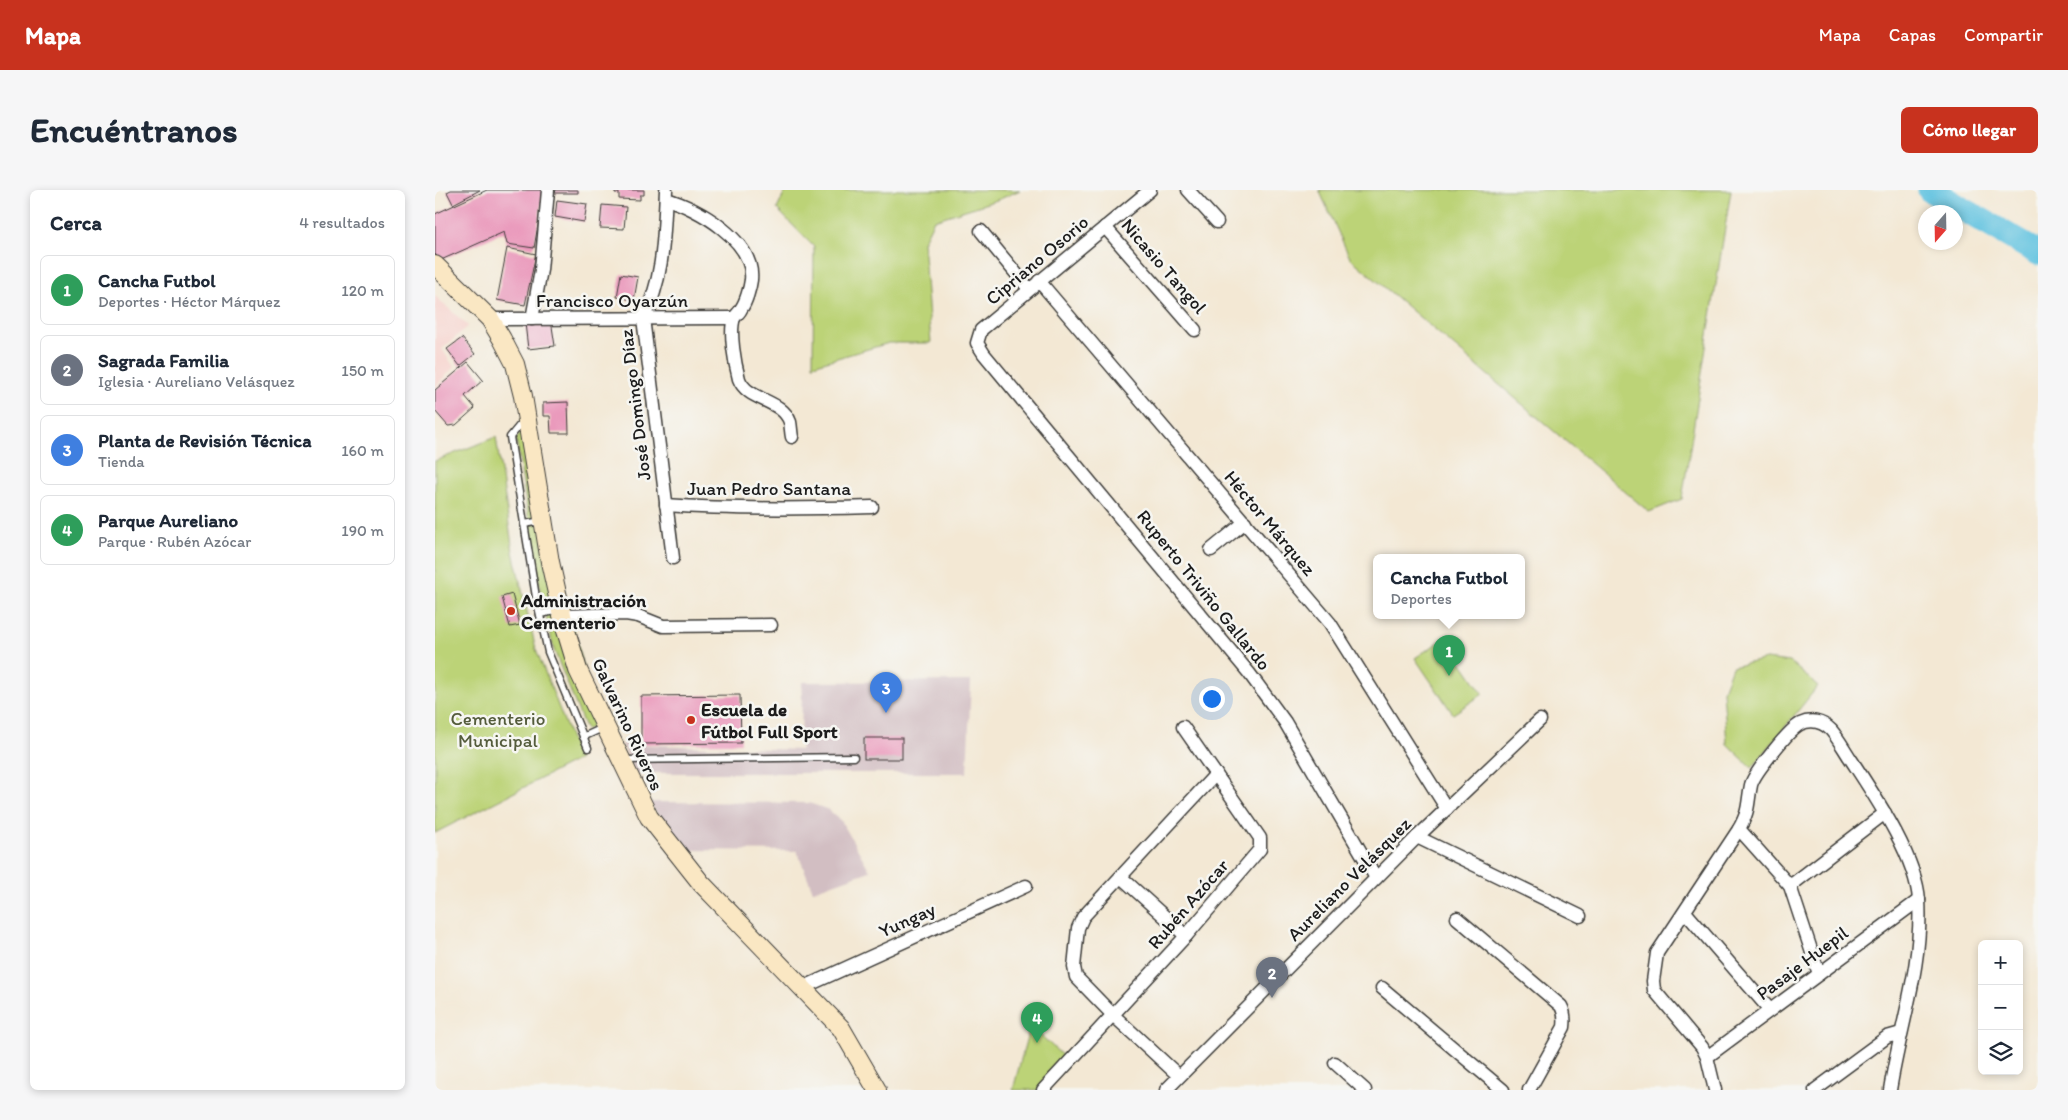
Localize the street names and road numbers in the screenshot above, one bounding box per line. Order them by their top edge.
street label: Cipriano Osorio [981,210,1093,310]
street label: Nicasio Tangol [1116,214,1212,319]
street label: Francisco Oyarzún [536,289,688,312]
street label: José Domingo Díaz [614,328,656,482]
street label: Héctor Márquez [1219,466,1321,580]
street label: Juan Pedro Santana [687,477,851,500]
street label: Ruperto Triviño Gallardo [1132,505,1276,675]
street label: Galvarino Riveros [587,654,669,794]
street label: Aureliano Velásquez [1282,812,1416,946]
street label: Rubén Azócar [1143,854,1234,954]
street label: Yungay [875,897,939,943]
street label: Pasaje Huepil [1752,921,1853,1005]

